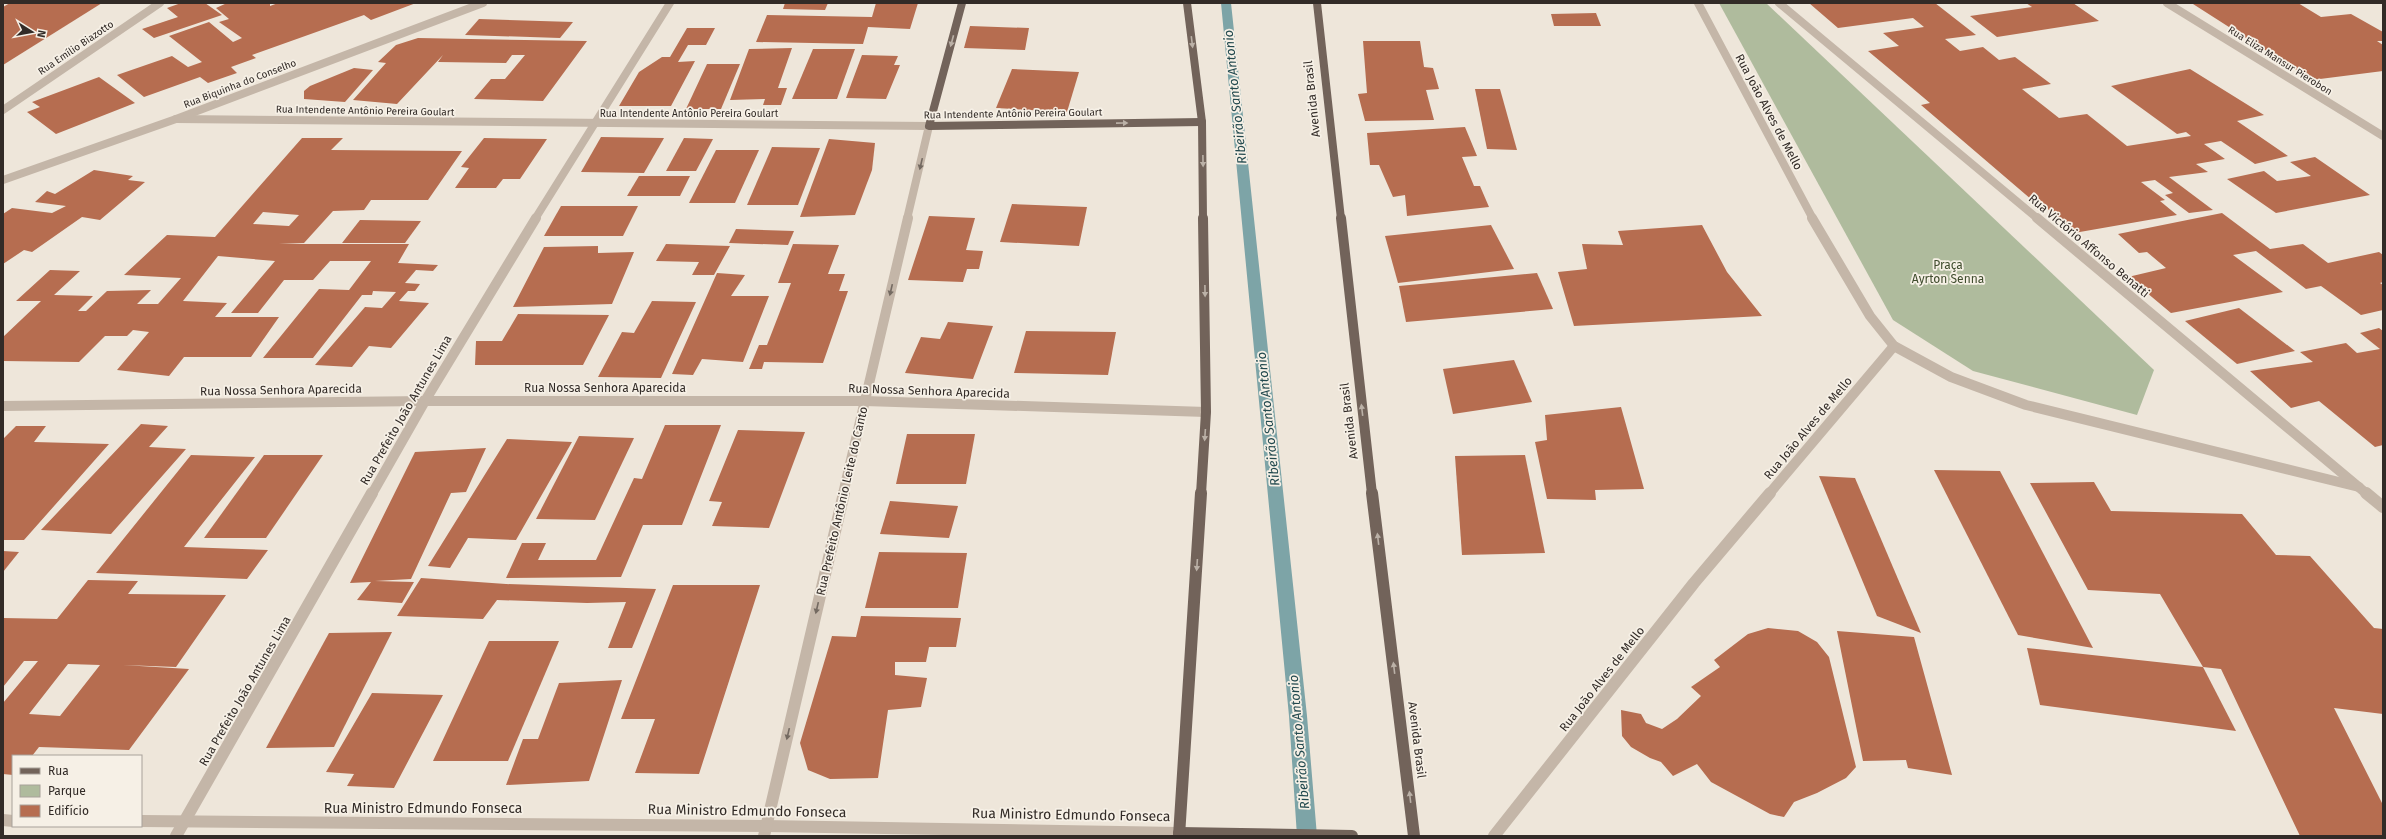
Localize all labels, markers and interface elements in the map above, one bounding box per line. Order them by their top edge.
north arrow [12,12,52,52]
street label: Rua Emílio Biazotto [35,17,116,78]
street label: Rua Eliza Mansur Pierobon [2226,24,2334,98]
text: N [34,29,48,39]
water label: Ribeirão Santo Antonio [1220,29,1250,165]
one-way arrow [949,35,955,47]
one-way arrow [1189,36,1195,48]
street label: Rua João Alves de Mello [1732,52,1806,172]
street label: Rua Biquinha do Conselho [182,57,298,111]
street label: Avenida Brasil [1301,60,1323,138]
street label: Rua Intendente Antônio Pereira Goulart [276,103,455,119]
street label: Rua Intendente Antônio Pereira Goulart [924,106,1103,122]
street label: Rua Intendente Antônio Pereira Goulart [600,108,779,120]
one-way arrow [1116,120,1129,126]
one-way arrow [1199,155,1206,167]
one-way arrow [917,157,923,170]
street label: Rua Victório Affonso Benatti [2026,191,2152,301]
park label: Praça Ayrton Senna [1912,258,1984,286]
one-way arrow [888,284,894,296]
one-way arrow [1201,285,1208,297]
street label: Rua Prefeito João Antunes Lima [357,333,455,487]
water label: Ribeirão Santo Antonio [1253,351,1283,487]
street label: Rua João Alves de Mello [1761,374,1855,482]
street label: Rua Nossa Senhora Aparecida [524,381,686,395]
street label: Rua Nossa Senhora Aparecida [848,381,1010,401]
street label: Avenida Brasil [1337,381,1361,460]
street label: Rua Nossa Senhora Aparecida [200,382,362,398]
one-way arrow [1359,404,1365,416]
street label: Rua Prefeito Antônio Leite do Canto [813,405,871,597]
one-way arrow [1201,429,1208,441]
one-way arrow [1375,533,1381,545]
one-way arrow [1193,559,1200,571]
one-way arrow [814,602,820,614]
street label: Rua Prefeito João Antunes Lima [196,614,294,768]
street label: Rua João Alves de Mello [1557,624,1647,734]
one-way arrow [1391,662,1397,674]
water label: Ribeirão Santo Antonio [1286,674,1312,810]
street label: Avenida Brasil [1405,701,1429,780]
one-way arrow [784,728,790,741]
legend [12,755,142,827]
text: Rua [48,764,69,778]
text: Parque [48,784,86,798]
one-way arrow [1407,791,1413,803]
street label: Rua Ministro Edmundo Fonseca [324,800,522,817]
street label: Rua Ministro Edmundo Fonseca [648,801,846,821]
text: Edifício [48,804,89,818]
street label: Rua Ministro Edmundo Fonseca [972,805,1170,825]

